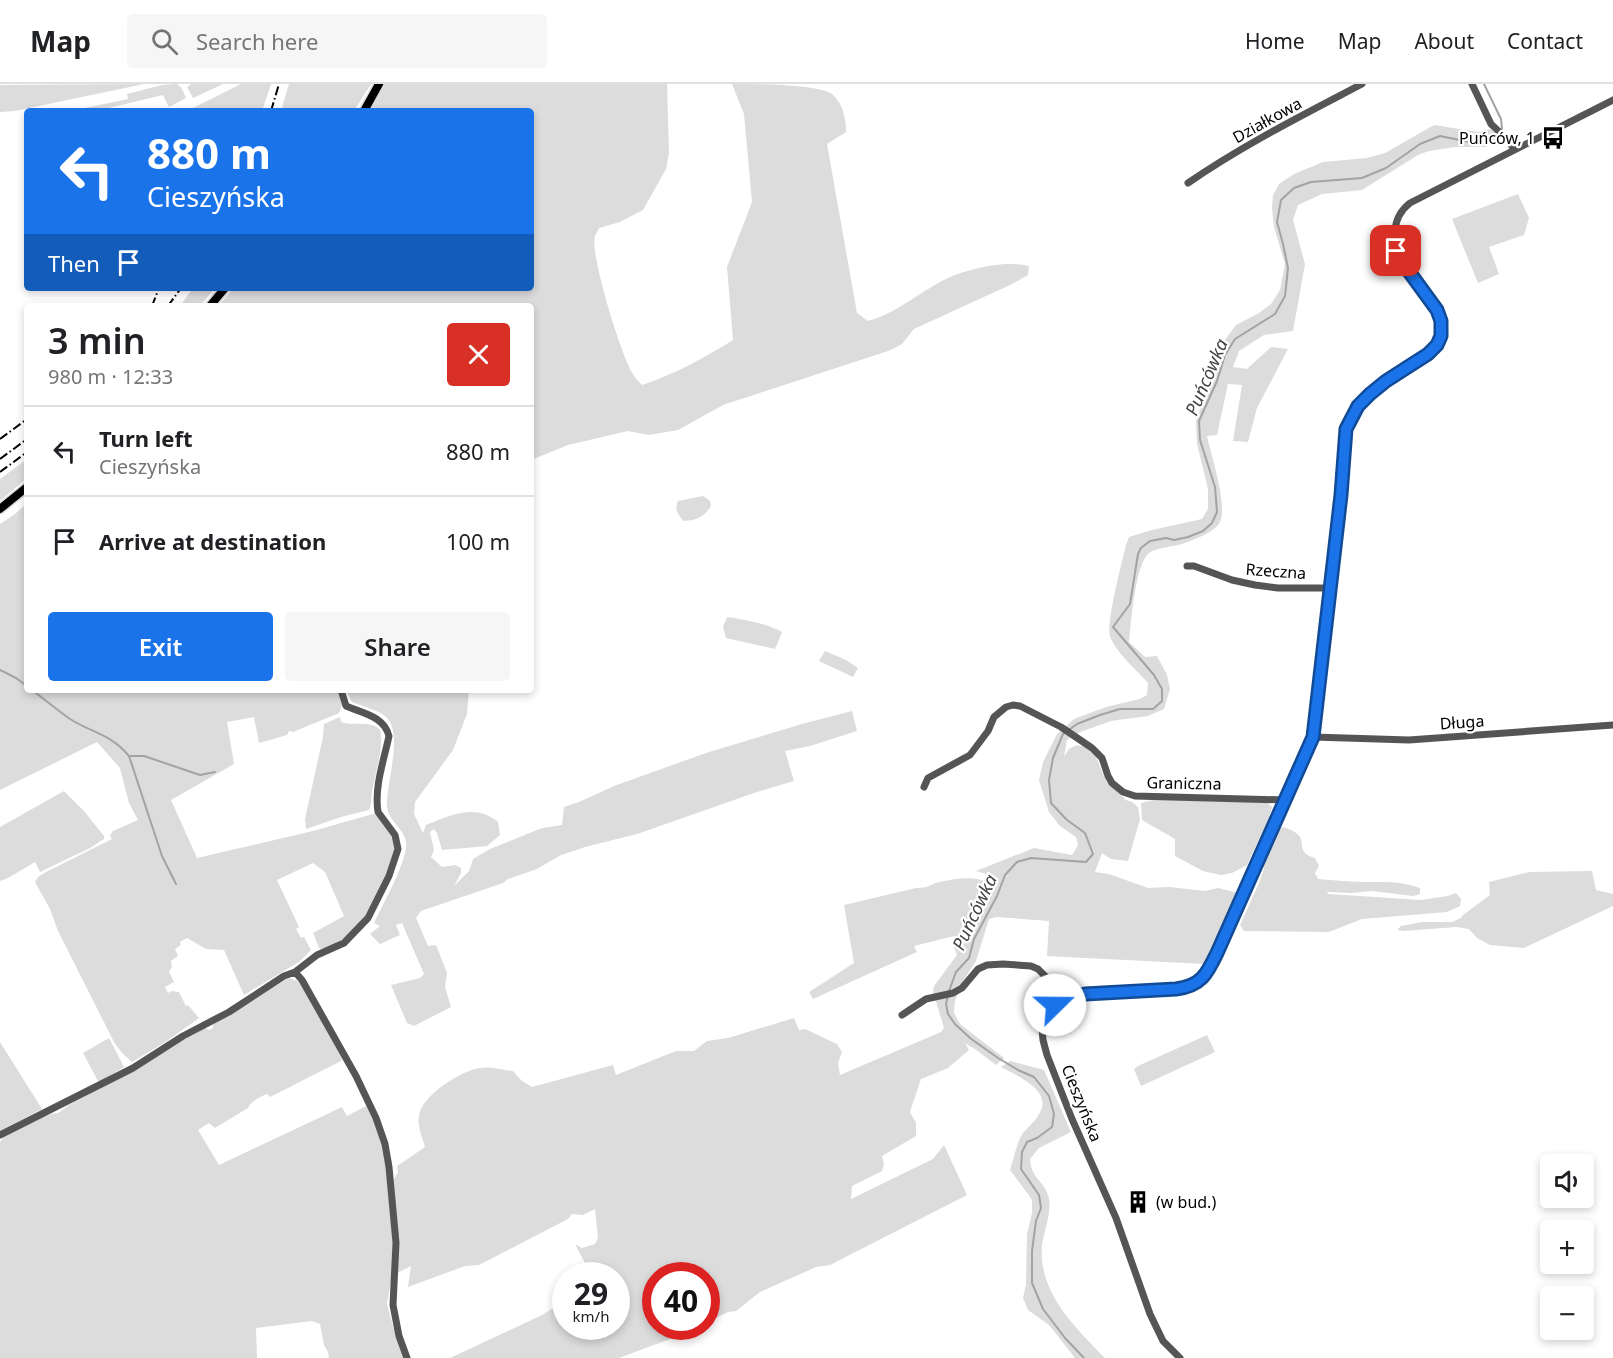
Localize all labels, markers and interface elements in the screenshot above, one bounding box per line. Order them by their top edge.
search box [127,14,547,68]
text: Map [30,22,91,60]
icon: search [148,25,181,58]
text: Search here [196,26,318,56]
text: Home [1245,27,1305,55]
text: Map [1338,27,1381,55]
text: About [1414,27,1474,55]
text: Contact [1507,27,1583,55]
street label: Działkowa [1228,92,1306,148]
text: 880 m [147,124,271,181]
bus stop icon: Puńców, 1 [1540,125,1566,151]
place label: Puńców, 1 [1459,127,1535,149]
icon: left [48,132,126,210]
text: Cieszyńska [147,178,285,215]
pin [1370,225,1421,276]
icon: arrive [1379,234,1412,267]
icon: arrive [112,246,145,279]
text: Then [48,248,100,278]
text: 3 min [48,316,146,365]
button: close [447,323,510,386]
water label: Puńcówka [1179,335,1233,419]
text: 980 m · 12:33 [48,363,173,390]
text: Turn left [99,423,193,453]
icon: left [48,435,81,468]
text: 880 m [446,436,510,466]
text: Cieszyńska [99,453,201,480]
icon: arrive [48,525,81,558]
text: Arrive at destination [99,526,326,556]
text: 100 m [446,526,510,556]
street label: Rzeczna [1245,558,1307,584]
button: Exit [48,612,273,681]
button: Share [285,612,510,681]
street label: Długa [1439,709,1485,735]
street label: Graniczna [1146,771,1222,795]
water label: Puńcówka [946,870,1002,954]
position arrow [1023,973,1087,1037]
street label: Cieszyńska [1057,1061,1107,1145]
map controls [1540,1154,1594,1340]
button: sound [1540,1154,1594,1208]
building icon: (w bud.) [1125,1189,1151,1215]
place label: (w bud.) [1156,1191,1216,1213]
button: + [1540,1220,1594,1274]
speed limit sign: 40 [642,1262,720,1340]
text: 29 [574,1273,608,1314]
button: − [1540,1286,1594,1340]
text: km/h [573,1306,609,1326]

